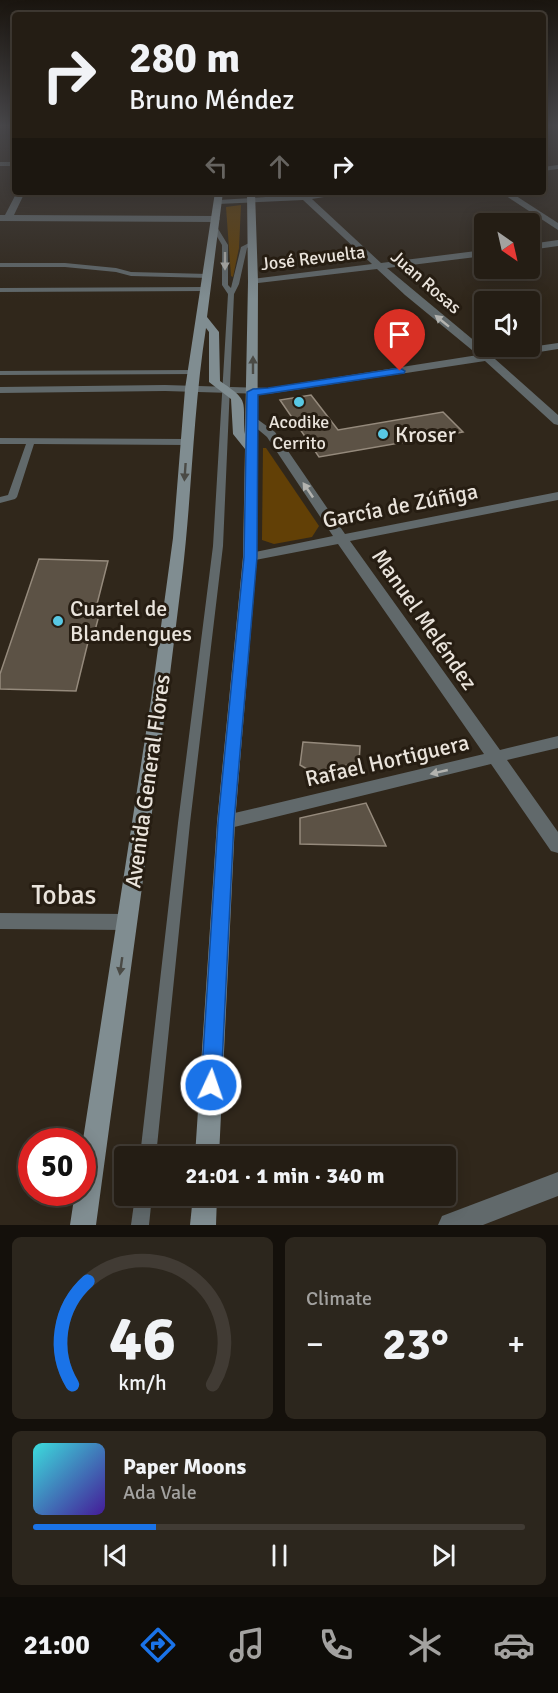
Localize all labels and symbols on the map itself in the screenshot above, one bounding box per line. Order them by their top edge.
north arrow [474,213,540,279]
street label: José Revuelta [260,241,366,275]
street label: Juan Rosas [386,246,466,318]
one-way arrow [220,251,230,270]
pin [374,309,425,371]
one-way arrow [435,315,450,328]
one-way arrow [248,355,258,374]
marker: Acodike Cerrito [292,395,306,409]
place label: Acodike Cerrito [269,411,329,454]
place label: Kroser [395,421,456,448]
marker: Kroser [376,427,390,441]
one-way arrow [180,462,190,481]
street label: García de Zúñiga [320,477,480,534]
one-way arrow [302,482,314,498]
street label: Manuel Meléndez [366,544,483,695]
place label: Cuartel de Blandengues [70,595,192,647]
marker: Cuartel de Blandengues [51,614,65,628]
street label: Avenida General Flores [119,673,176,890]
street label: Rafael Hortiguera [303,729,472,792]
one-way arrow [429,767,448,777]
street label: Tobas [32,879,96,912]
one-way arrow [116,957,125,976]
position arrow [179,1053,243,1117]
speed limit sign: 50 [18,1128,96,1206]

